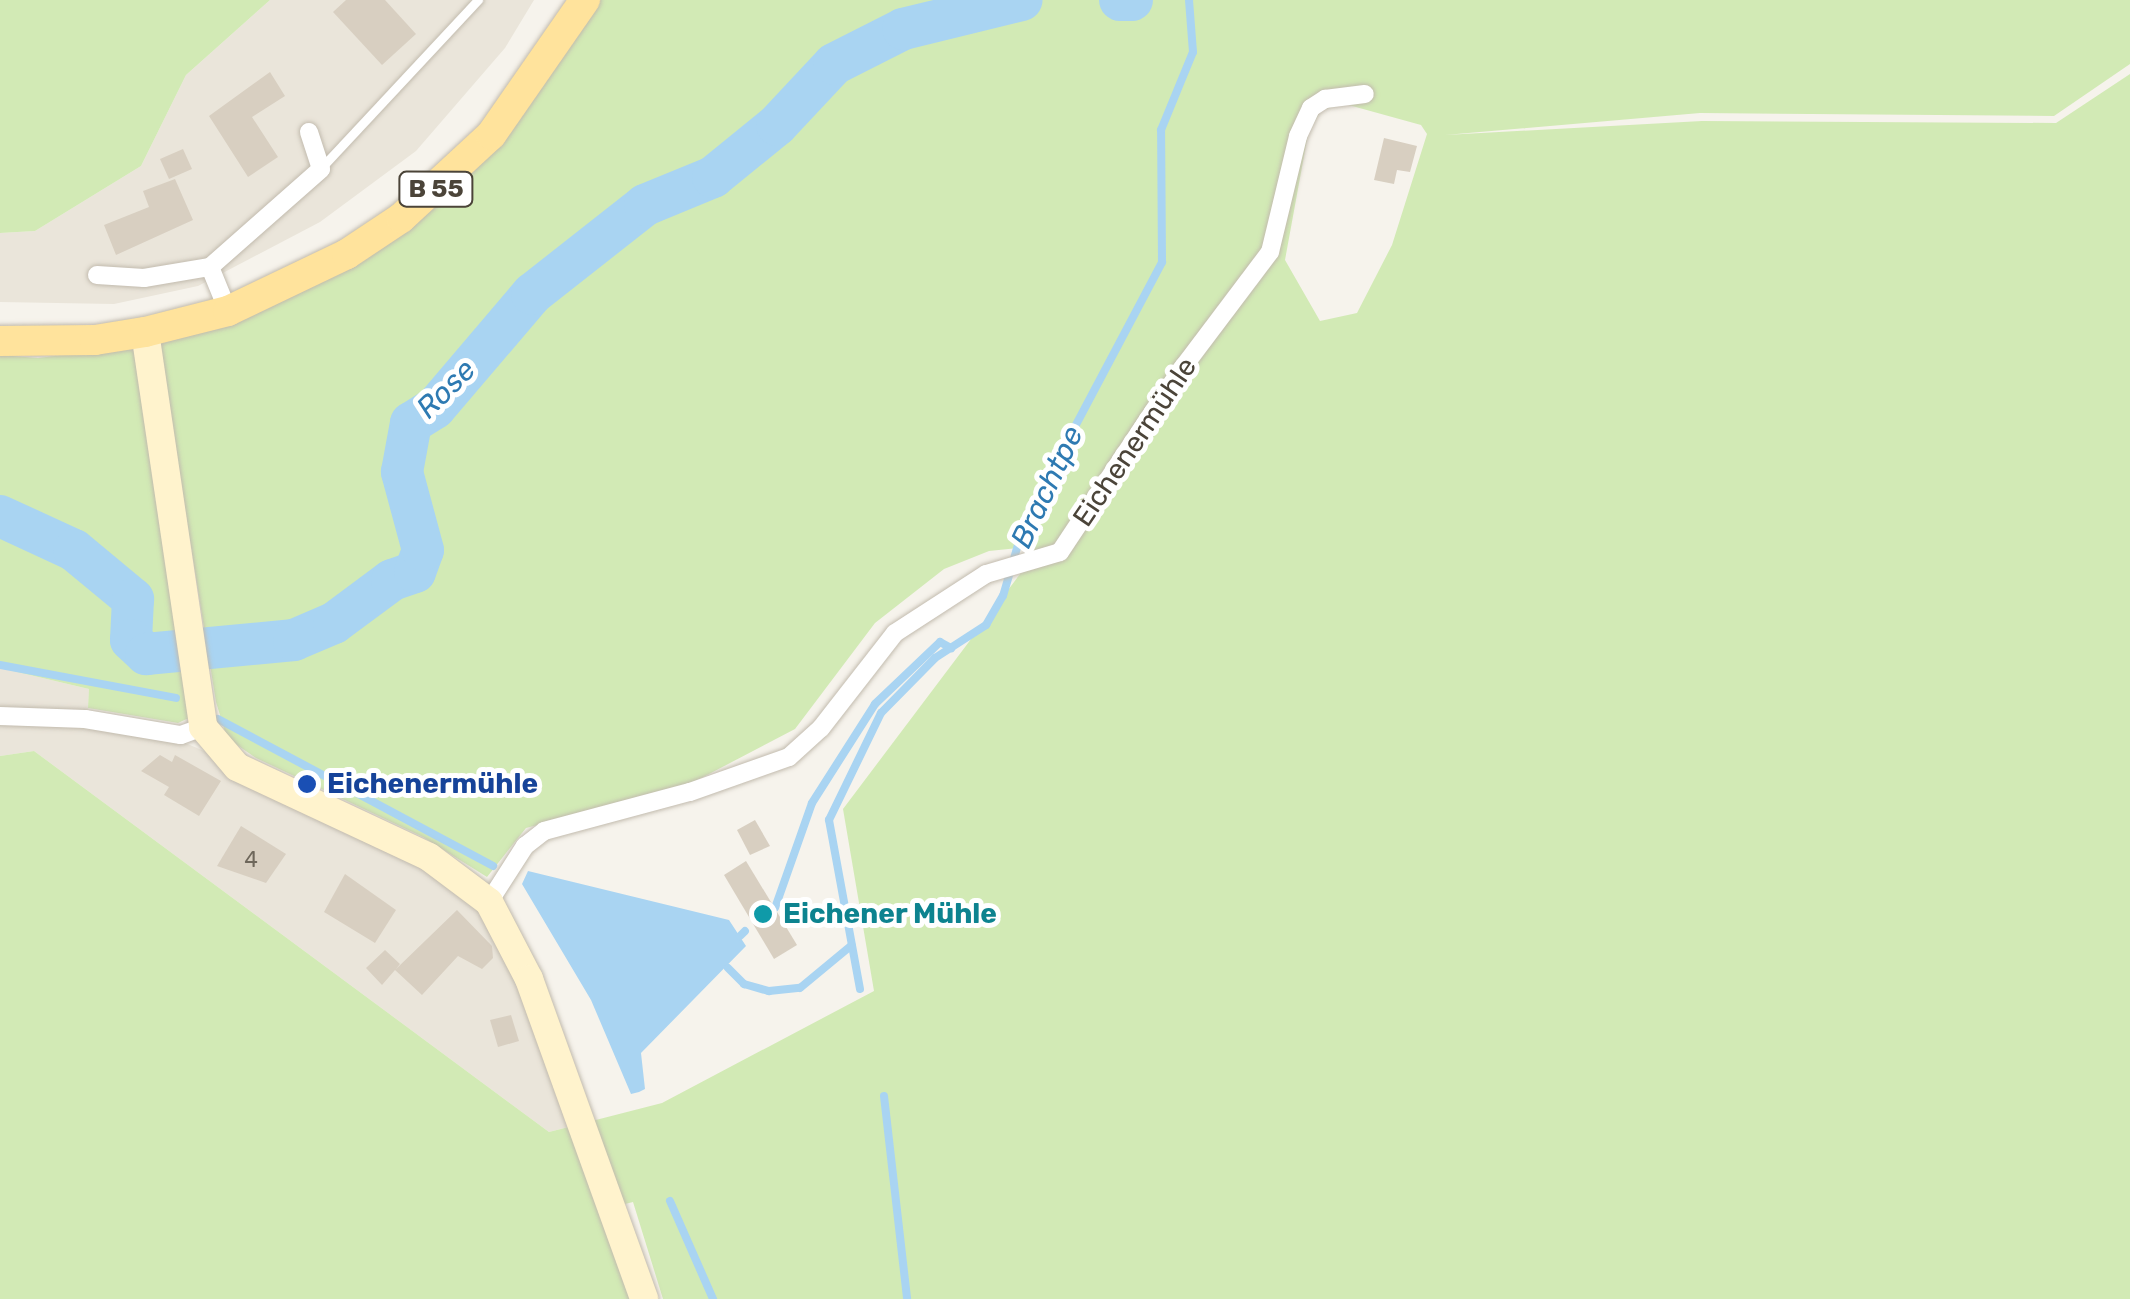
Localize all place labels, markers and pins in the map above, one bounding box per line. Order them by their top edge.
place label: Eichenermühle [327,767,538,801]
marker: Eichenermühle [296,773,318,795]
place label: Eichener Mühle [783,897,998,931]
marker: Eichener Mühle [752,903,774,925]

